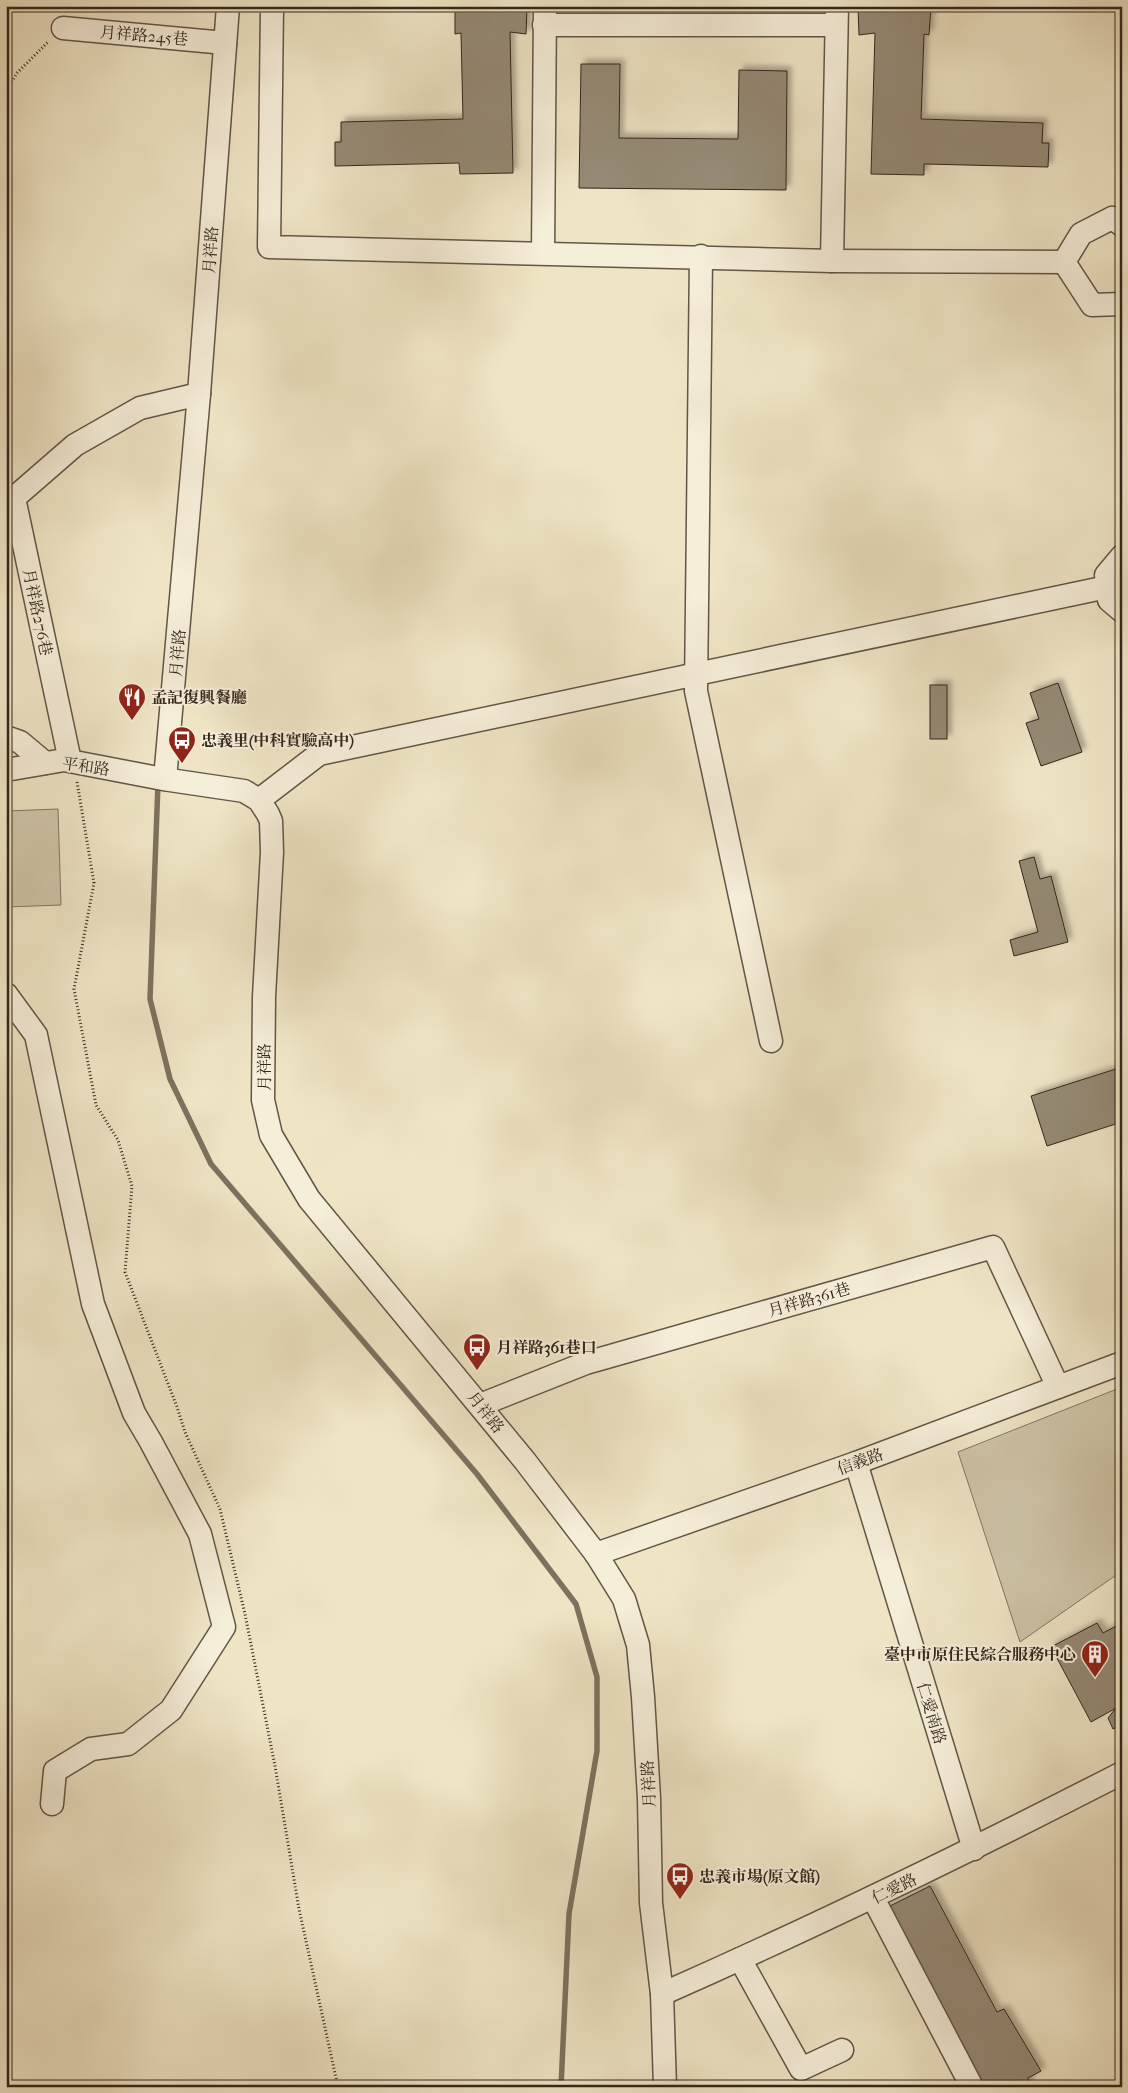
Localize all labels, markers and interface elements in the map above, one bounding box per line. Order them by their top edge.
street label: 月祥路245巷 [99,22,189,49]
street label: 月祥路 [199,225,222,275]
street label: 月祥路276巷 [19,567,56,657]
street label: 月祥路 [166,628,189,678]
restaurant icon: 孟記復興餐廳 [117,682,147,721]
place label: 孟記復興餐廳 [151,688,247,707]
bus stop icon: 忠義里(中科實驗高中) [167,725,197,764]
place label: 忠義里(中科實驗高中) [201,731,354,751]
street label: 平和路 [61,754,111,779]
street label: 月祥路 [255,1043,274,1091]
street label: 月祥路361巷 [766,1279,853,1320]
bus stop icon: 月祥路361巷口 [462,1332,492,1371]
place label: 月祥路361巷口 [496,1338,597,1358]
street label: 月祥路 [463,1388,508,1437]
street label: 信義路 [834,1444,886,1479]
building icon: 臺中市原住民綜合服務中心 [1080,1639,1110,1678]
place label: 臺中市原住民綜合服務中心 [884,1645,1076,1664]
street label: 仁愛南路 [913,1680,950,1747]
street label: 月祥路 [638,1760,659,1808]
bus stop icon: 忠義市場(原文館) [665,1861,695,1900]
place label: 忠義市場(原文館) [699,1867,820,1887]
street label: 仁愛路 [868,1869,920,1908]

